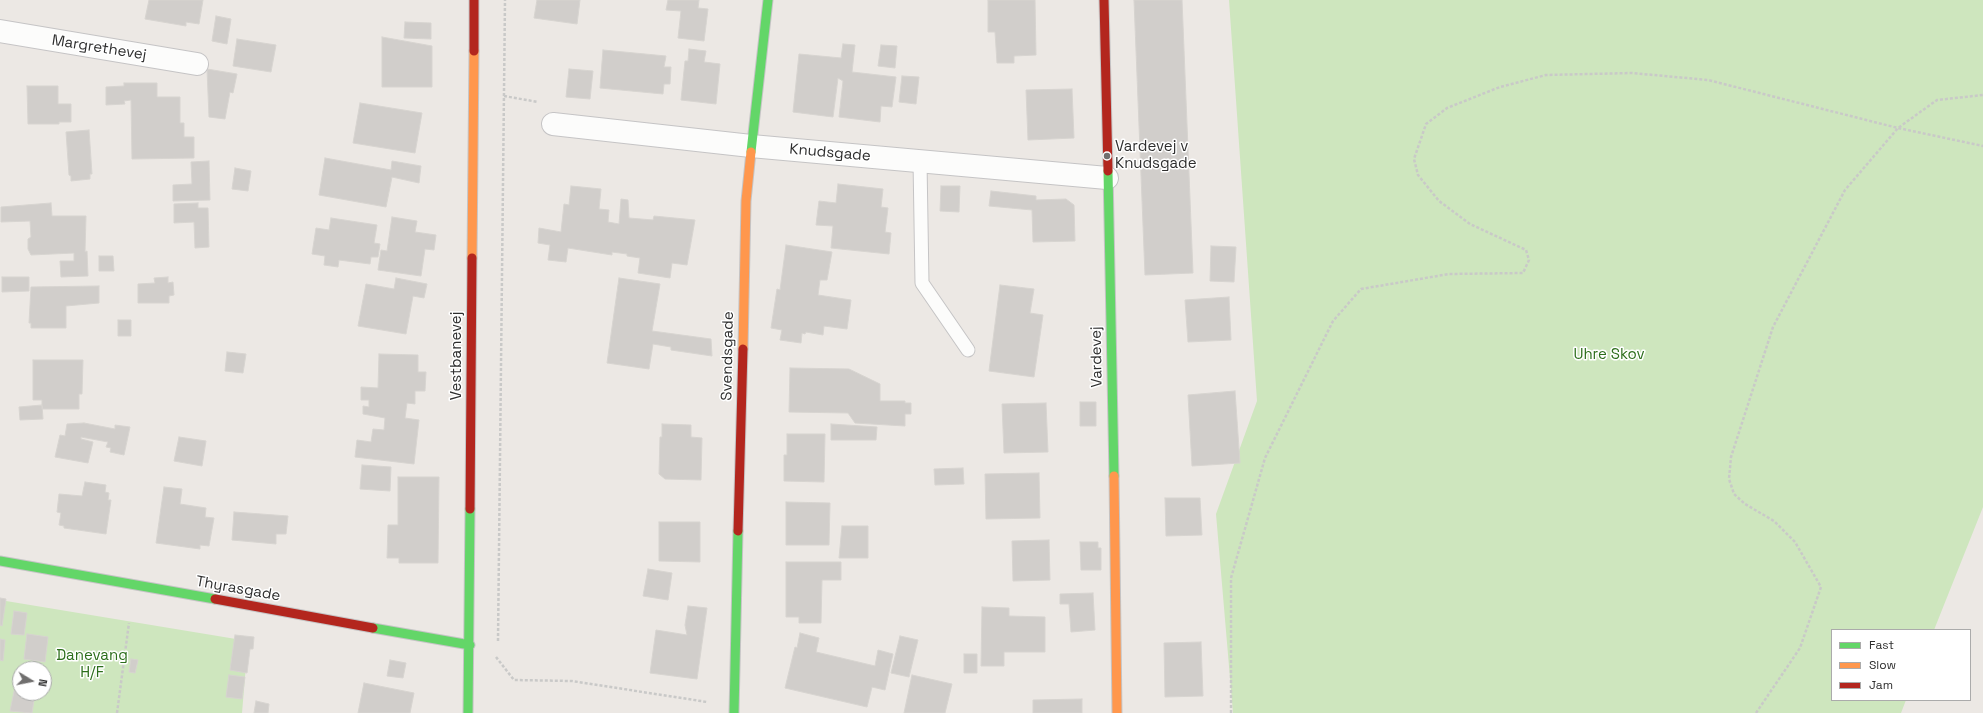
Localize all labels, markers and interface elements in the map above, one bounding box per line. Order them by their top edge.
street label: Margrethevej [50,32,148,64]
place label: Vardevej v Knudsgade [1115,138,1197,173]
street label: Knudsgade [789,140,871,166]
marker: Vardevej v Knudsgade [1102,151,1112,161]
street label: Svendsgade [718,311,738,401]
street label: Vestbanevej [448,312,466,400]
street label: Vardevej [1087,326,1107,388]
park label: Uhre Skov [1573,346,1645,364]
street label: Thyrasgade [194,573,282,605]
legend [1831,629,1971,701]
text: Fast [1869,637,1894,653]
park label: Danevang H/F [56,647,128,682]
text: Slow [1869,657,1896,673]
north arrow [12,661,52,701]
text: Jam [1869,677,1893,693]
text: N [35,678,50,688]

